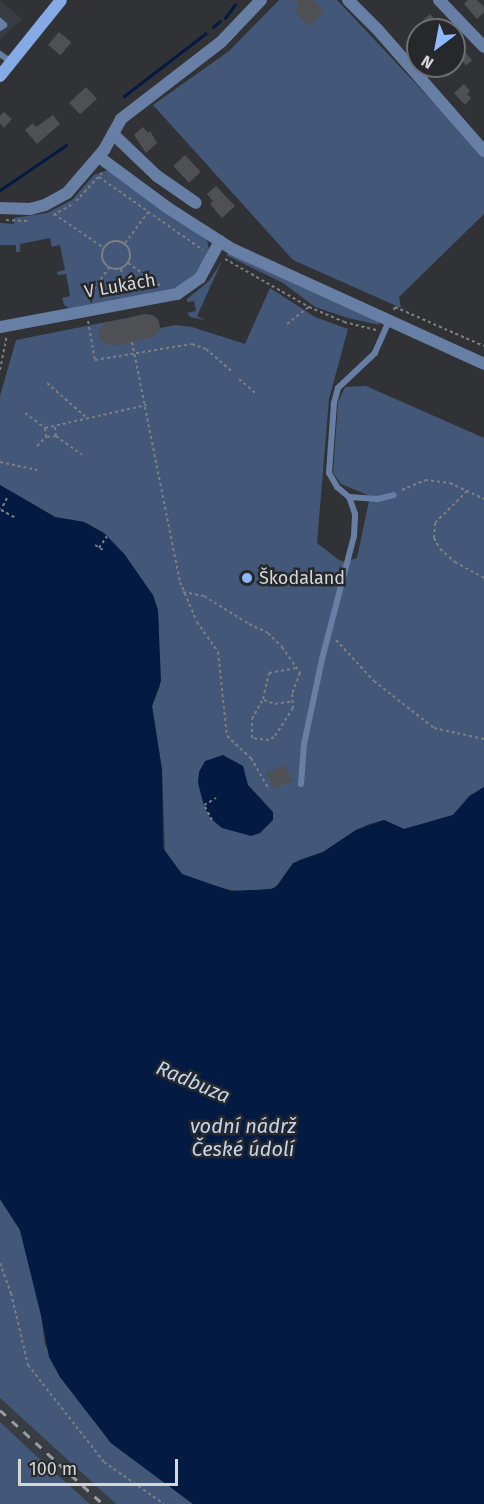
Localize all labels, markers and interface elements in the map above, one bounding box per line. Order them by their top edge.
north arrow [406,18,466,78]
text: N [418,51,437,73]
street label: V Lukách [83,269,157,303]
place label: Škodaland [259,567,345,589]
marker: Škodaland [240,571,254,585]
water label: Radbuza [153,1056,233,1108]
water label: vodní nádrž České údolí [190,1115,296,1162]
scale bar [21,1447,182,1485]
text: 100 m [29,1458,77,1480]

